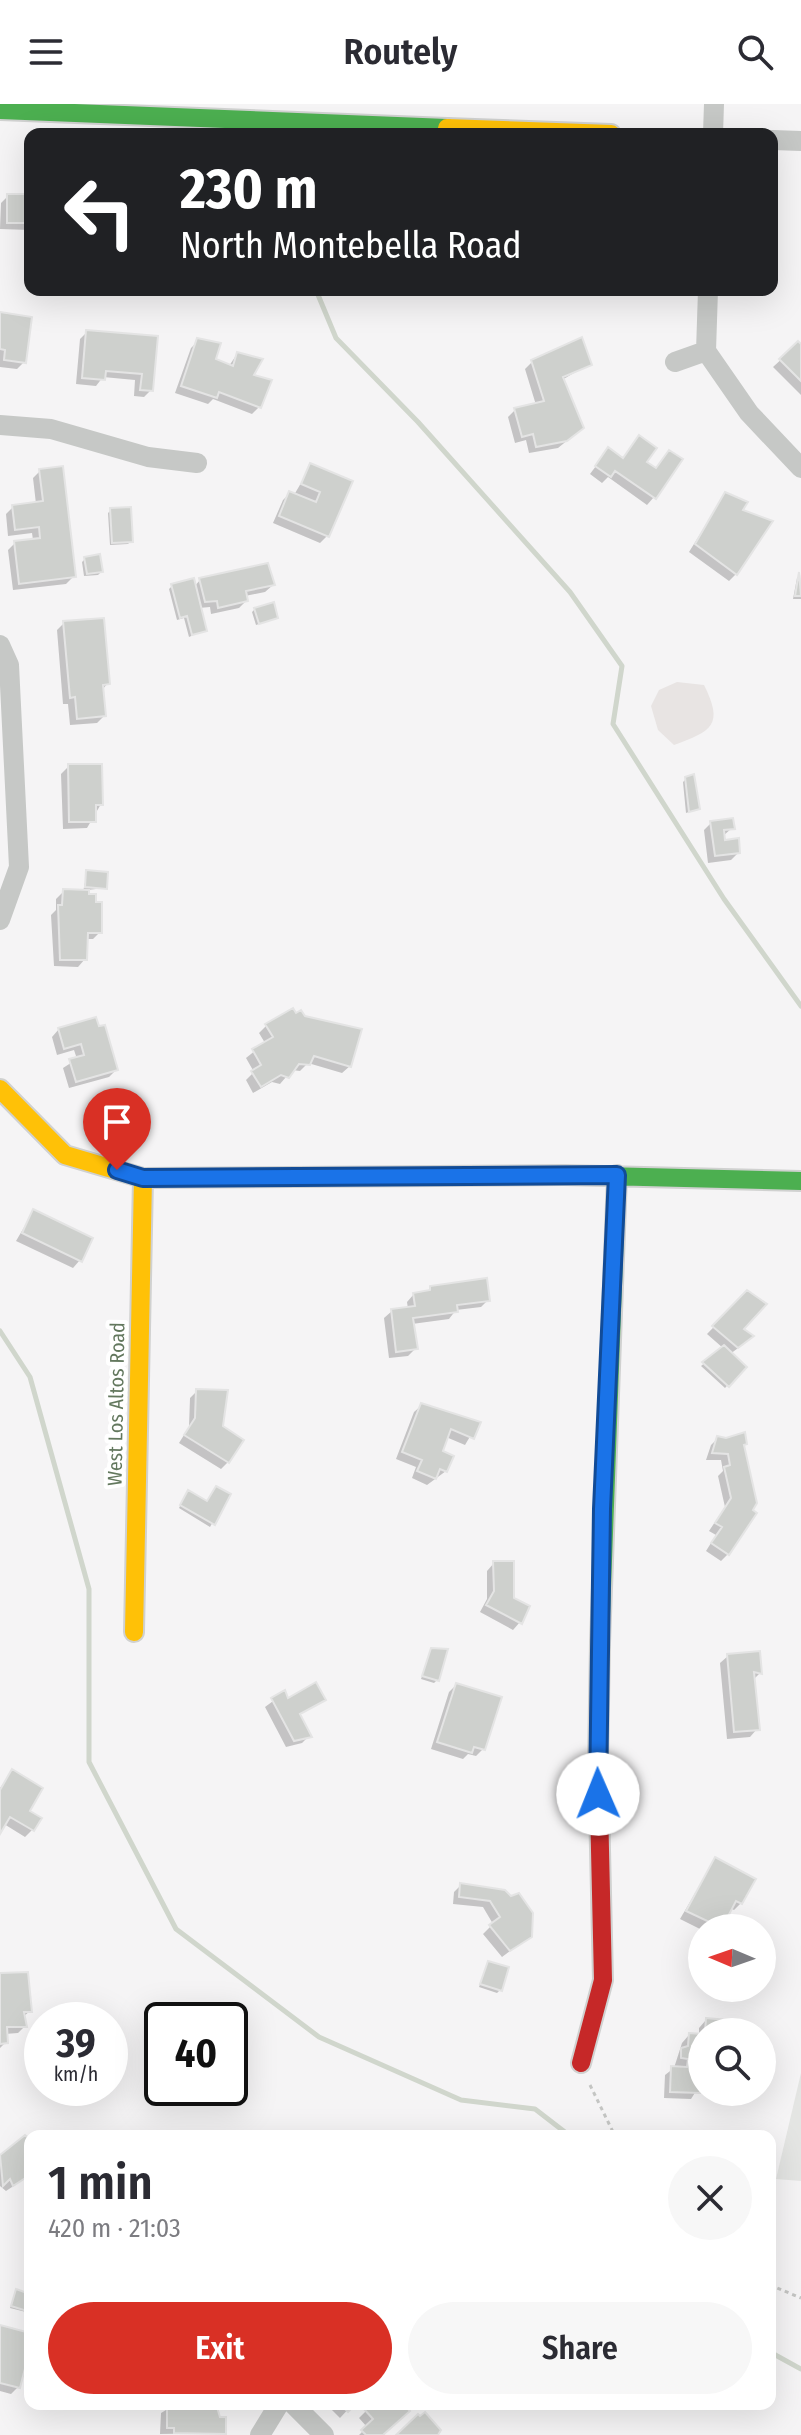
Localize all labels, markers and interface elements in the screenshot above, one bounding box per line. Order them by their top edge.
icon: menu [24,30,68,74]
text: Routely [344,30,457,74]
icon: search [733,30,777,74]
text: 230 m [180,156,317,223]
icon: left [48,160,152,264]
text: North Montebella Road [180,224,522,268]
pin [83,1088,151,1170]
icon: arrive [95,1100,139,1144]
street label: West Los Altos Road [103,1322,129,1486]
position arrow [556,1752,640,1836]
north arrow [688,1914,776,2002]
map controls [688,1914,776,2106]
speed limit sign: 40 [144,2002,248,2106]
button: search [688,2018,776,2106]
text: 39 [56,2020,96,2068]
text: km/h [54,2062,98,2086]
text: 1 min [48,2154,153,2212]
button: close [668,2156,752,2240]
text: 420 m · 21:03 [48,2213,181,2244]
button: Exit [48,2302,392,2394]
button: Share [408,2302,752,2394]

